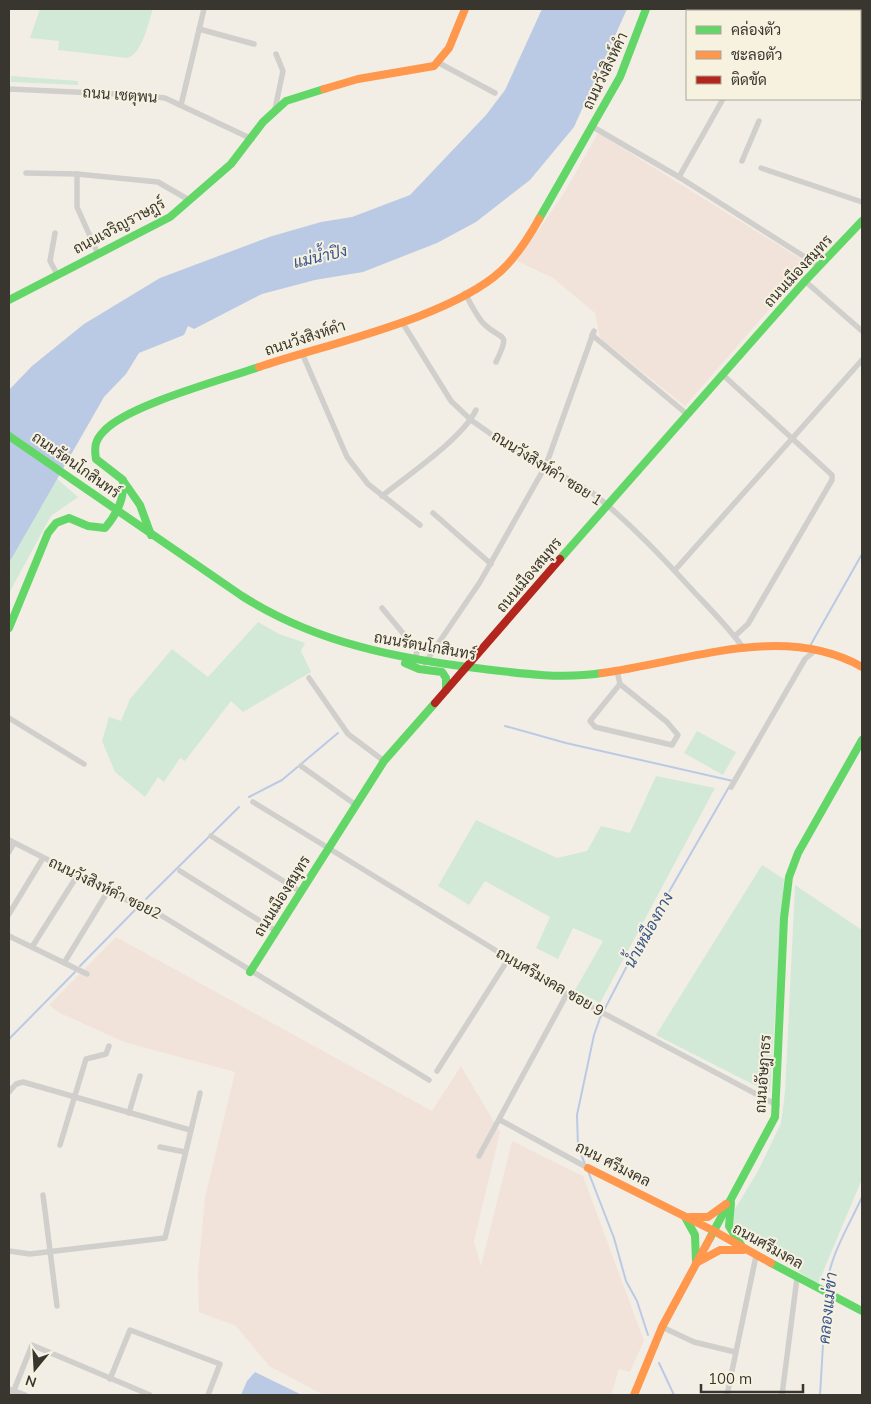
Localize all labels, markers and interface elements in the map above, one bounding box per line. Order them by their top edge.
legend [686,10,861,100]
text: คล่องตัว [731,20,781,39]
street label: ถนนวังสิงห์คำ [578,29,631,113]
text: ชะลอตัว [731,45,782,64]
text: ติดขัด [731,70,767,89]
street label: ถนน เชตุพน [82,82,158,109]
street label: ถนนเจริญราษฎร์ [69,193,169,259]
street label: ถนนเมืองสมุทร [759,230,838,312]
water label: แม่น้ำปิง [290,236,349,272]
street label: ถนนวังสิงห์คำ [262,316,348,359]
street label: ถนนวังสิงห์คำ ซอย 1 [488,426,606,509]
street label: ถนนรัตนโกสินทร์ [28,427,124,502]
street label: ถนนเมืองสมุทร [492,533,567,617]
street label: ถนนรัตนโกสินทร์ [372,627,478,664]
street label: ถนนวังสิงห์คำ ซอย2 [46,852,165,923]
street label: ถนนเมืองสมุทร [249,852,316,941]
water label: น้ำเหมืองกาง [615,887,677,972]
street label: ถนนศรีมงคล ซอย 9 [493,943,608,1020]
street label: ถนนอัษฎาธร [750,1034,776,1114]
street label: ถนน ศรีมงคล [572,1137,654,1191]
street label: ถนนศรีมงคล [730,1218,807,1273]
water label: คลองแม่ข่า [813,1271,841,1345]
north arrow [10,1344,60,1394]
scale bar [701,1362,804,1394]
text: 100 m [708,1369,752,1388]
text: N [23,1371,39,1392]

